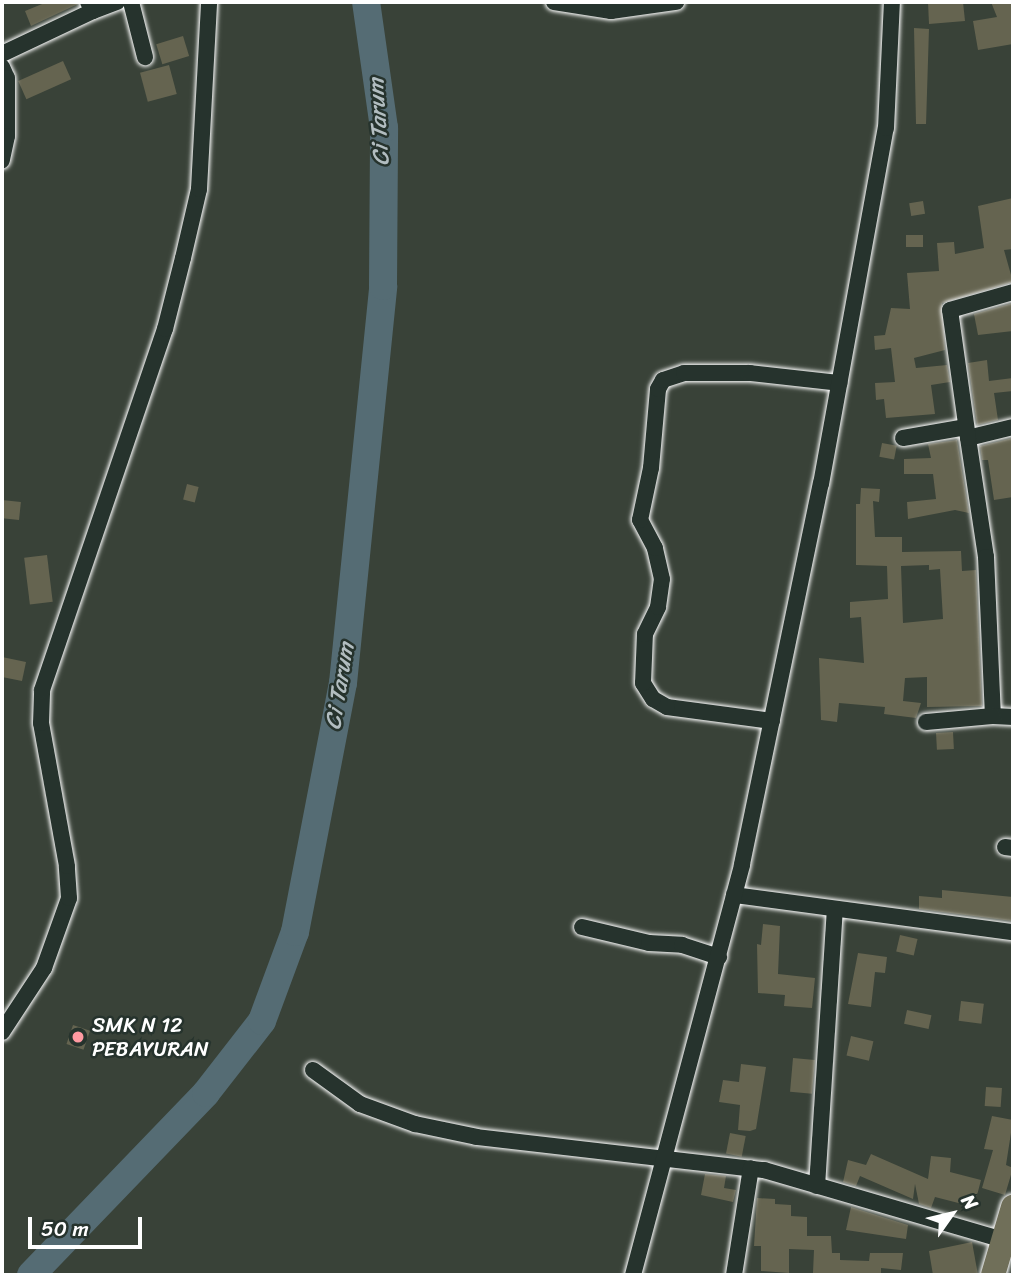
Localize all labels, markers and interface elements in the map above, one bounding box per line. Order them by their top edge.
water label: Ci Tarum [362,77,396,167]
water label: Ci Tarum [319,640,361,732]
place label: SMK N 12 PEBAYURAN [92,1012,209,1062]
marker: SMK N 12 PEBAYURAN [70,1029,86,1045]
north arrow [917,1179,987,1249]
text: N [952,1187,987,1217]
scale bar [32,1204,145,1248]
text: 50 m [41,1210,89,1248]

